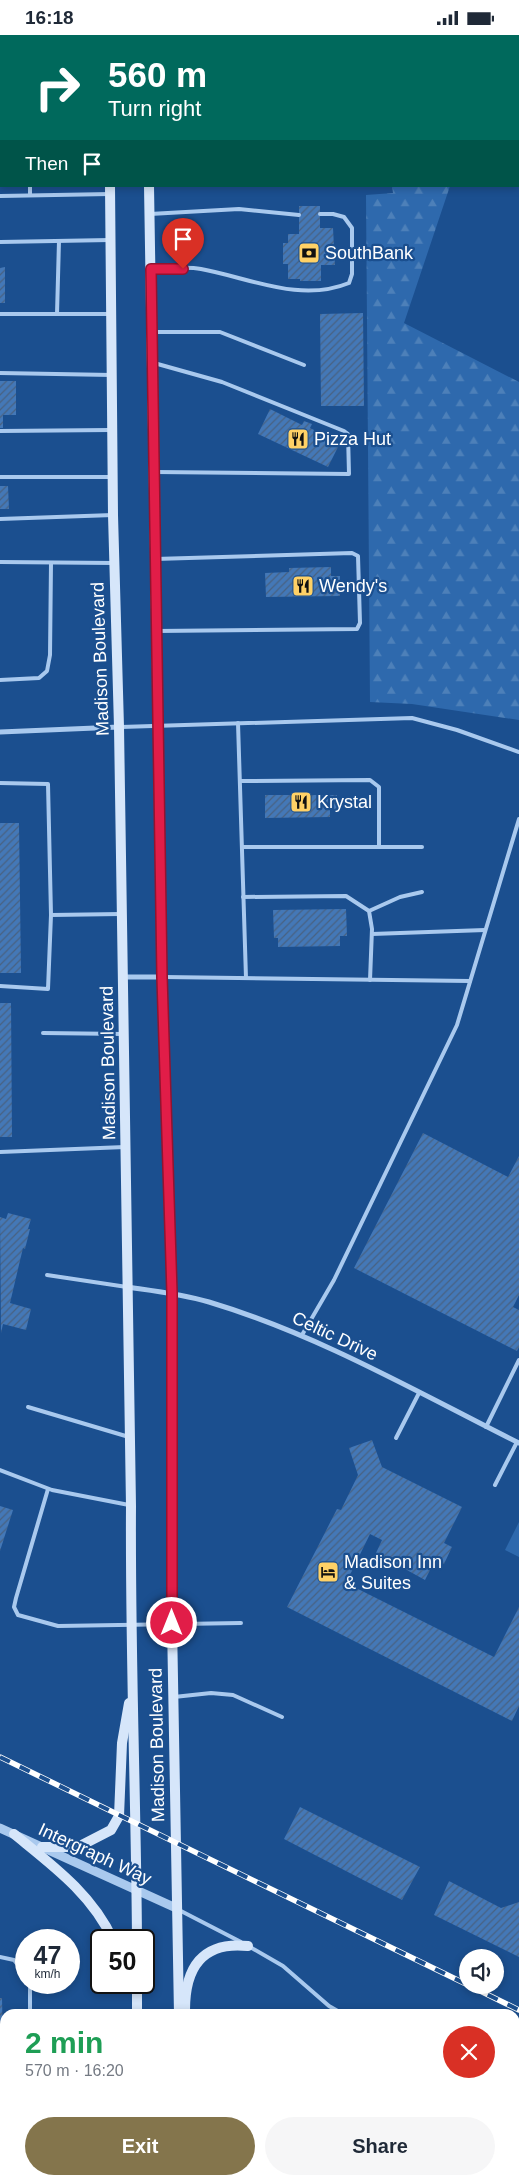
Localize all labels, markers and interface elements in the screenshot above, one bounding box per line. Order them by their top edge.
text: 16:18 [25,7,74,28]
icon: right [25,55,90,120]
text: 560 m [108,55,207,94]
text: Turn right [108,96,201,121]
icon: arrive [78,150,106,178]
text: Then [25,153,68,174]
pin [162,218,204,269]
icon: arrive [169,225,197,253]
bank icon: SouthBank [297,241,321,265]
place label: SouthBank [325,243,414,263]
restaurant icon: Pizza Hut [286,427,310,451]
place label: Pizza Hut [314,429,391,449]
restaurant icon: Wendy's [291,574,315,598]
place label: Wendy's [319,576,387,596]
street label: Madison Boulevard [87,582,113,736]
restaurant icon: Krystal [289,790,313,814]
place label: Krystal [317,792,372,812]
street label: Madison Boulevard [97,986,119,1140]
street label: Celtic Drive [289,1307,381,1365]
place label: Madison Inn & Suites [344,1552,442,1593]
hotel icon: Madison Inn & Suites [316,1560,340,1584]
position arrow [145,1596,197,1648]
street label: Madison Boulevard [146,1668,168,1822]
street label: Intergraph Way [35,1819,155,1889]
speed limit sign: 50 [90,1929,155,1994]
text: 47 [34,1941,61,1969]
map controls [459,1949,504,1994]
button: sound [459,1949,504,1994]
text: km/h [34,1967,61,1981]
text: 2 min [25,2026,103,2059]
button: close [443,2026,495,2078]
text: 570 m · 16:20 [25,2062,124,2079]
button: Exit [25,2117,255,2175]
button: Share [265,2117,495,2175]

